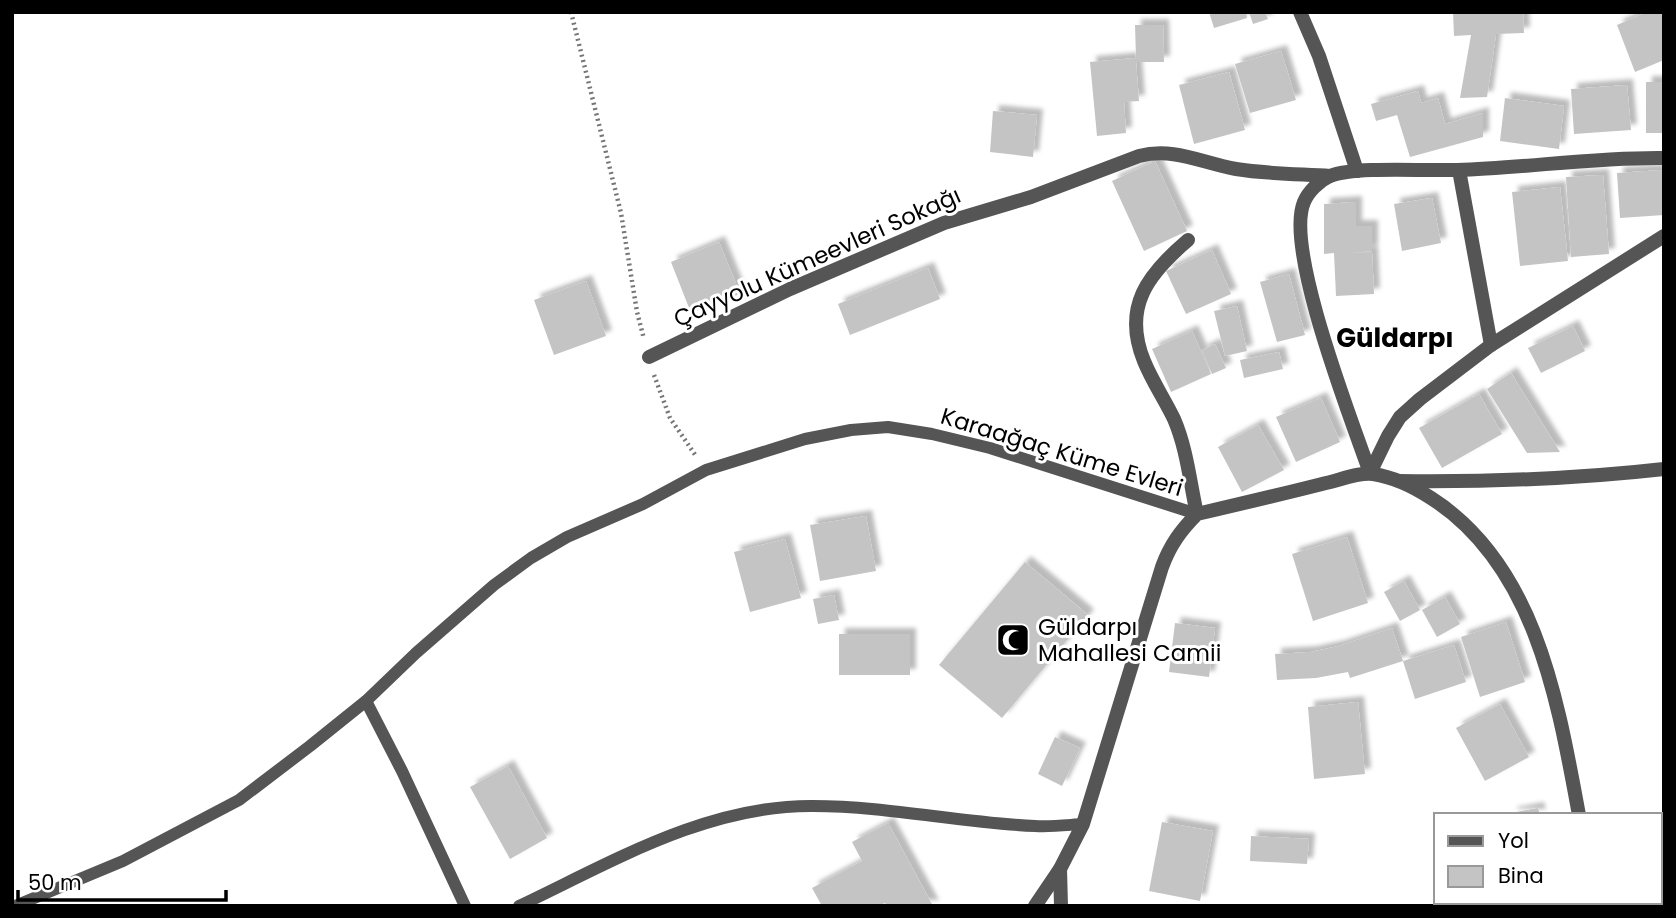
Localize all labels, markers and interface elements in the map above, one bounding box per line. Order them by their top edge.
street label: Çayyolu Kümeevleri Sokağı [668,179,966,335]
district label: Güldarpı [1336,320,1454,356]
street label: Karaağaç Küme Evleri [937,400,1187,504]
place label: Güldarpı Mahallesi Camii [1038,611,1221,669]
mosque icon: Güldarpı Mahallesi Camii [994,621,1032,659]
legend [1434,813,1662,904]
text: Yol [1498,826,1529,855]
scale bar [18,858,226,902]
text: Bina [1498,861,1544,890]
text: 50 m [28,868,82,897]

